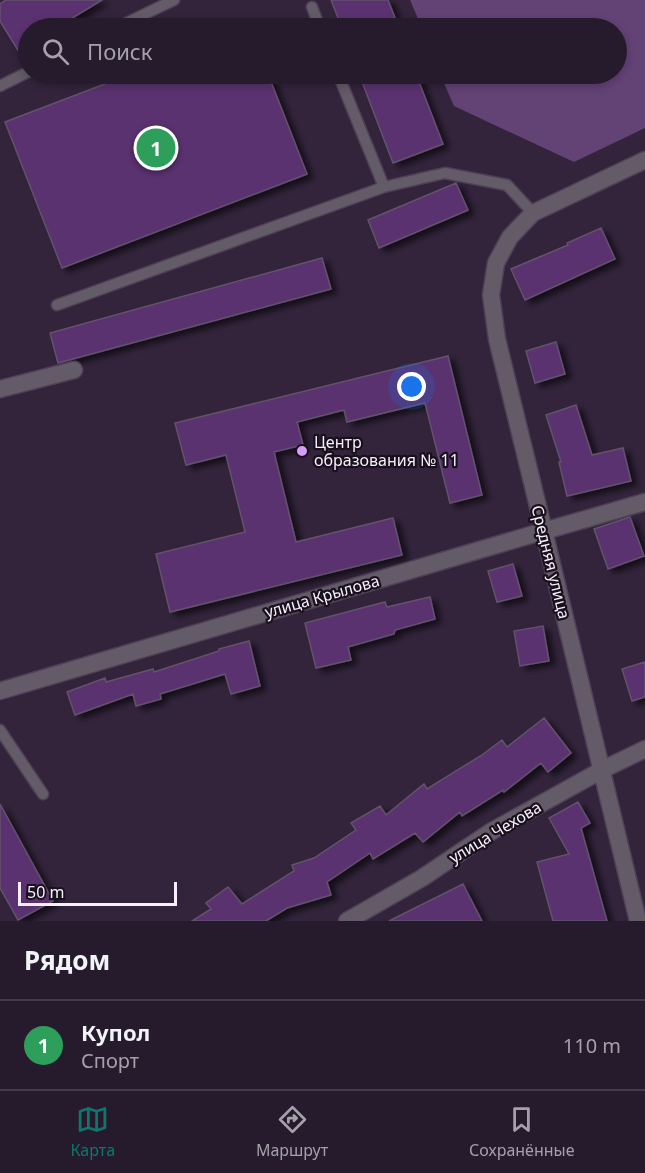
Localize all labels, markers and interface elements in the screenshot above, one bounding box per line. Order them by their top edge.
search box [18,18,627,84]
icon: search [39,35,72,68]
text: Поиск [87,36,152,66]
pin: 1 [136,126,176,170]
your location [397,372,426,401]
place label: Центр образования № 11 [314,431,459,471]
marker: Центр образования № 11 [295,444,309,458]
street label: Средняя улица [526,503,576,621]
street label: улица Крылова [262,569,382,623]
street label: улица Чехова [445,796,545,868]
scale bar [18,879,177,906]
text: 50 m [27,881,64,903]
text: Рядом [24,942,110,978]
text: Купол [81,1017,150,1047]
text: 1 [38,1032,49,1059]
text: 110 m [563,1032,621,1059]
text: Спорт [81,1047,139,1074]
tab: Карта [70,1103,115,1161]
tab: Маршрут [256,1103,328,1161]
tab: Сохранённые [469,1103,575,1161]

